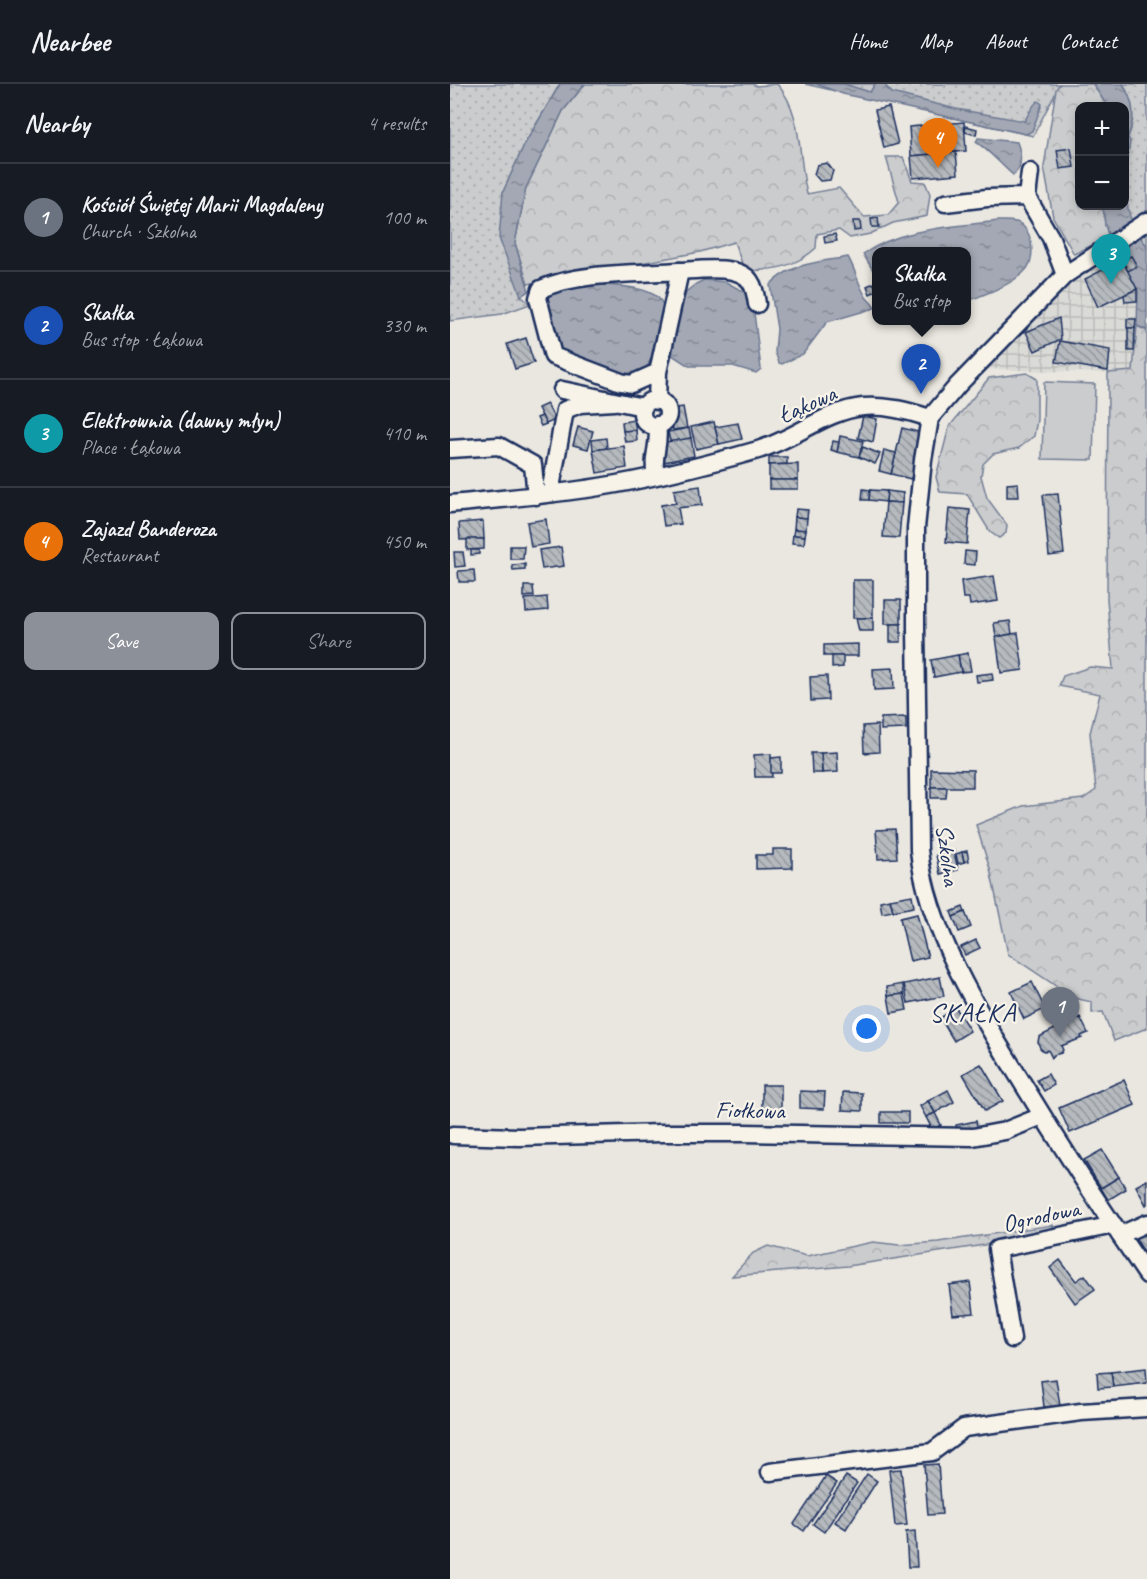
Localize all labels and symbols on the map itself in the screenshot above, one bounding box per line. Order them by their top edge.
pin: 4 [918,118,958,168]
pin: 3 [1092,234,1130,284]
pin: 2 [902,344,940,394]
street label: Łąkowa [773,377,842,430]
street label: Szkolna [929,823,967,889]
pin: 1 [1040,988,1080,1037]
district label: SKAŁKA [929,995,1017,1029]
your location [852,1014,881,1043]
street label: Fiołkowa [715,1094,786,1126]
street label: Ogrodowa [1000,1193,1084,1239]

